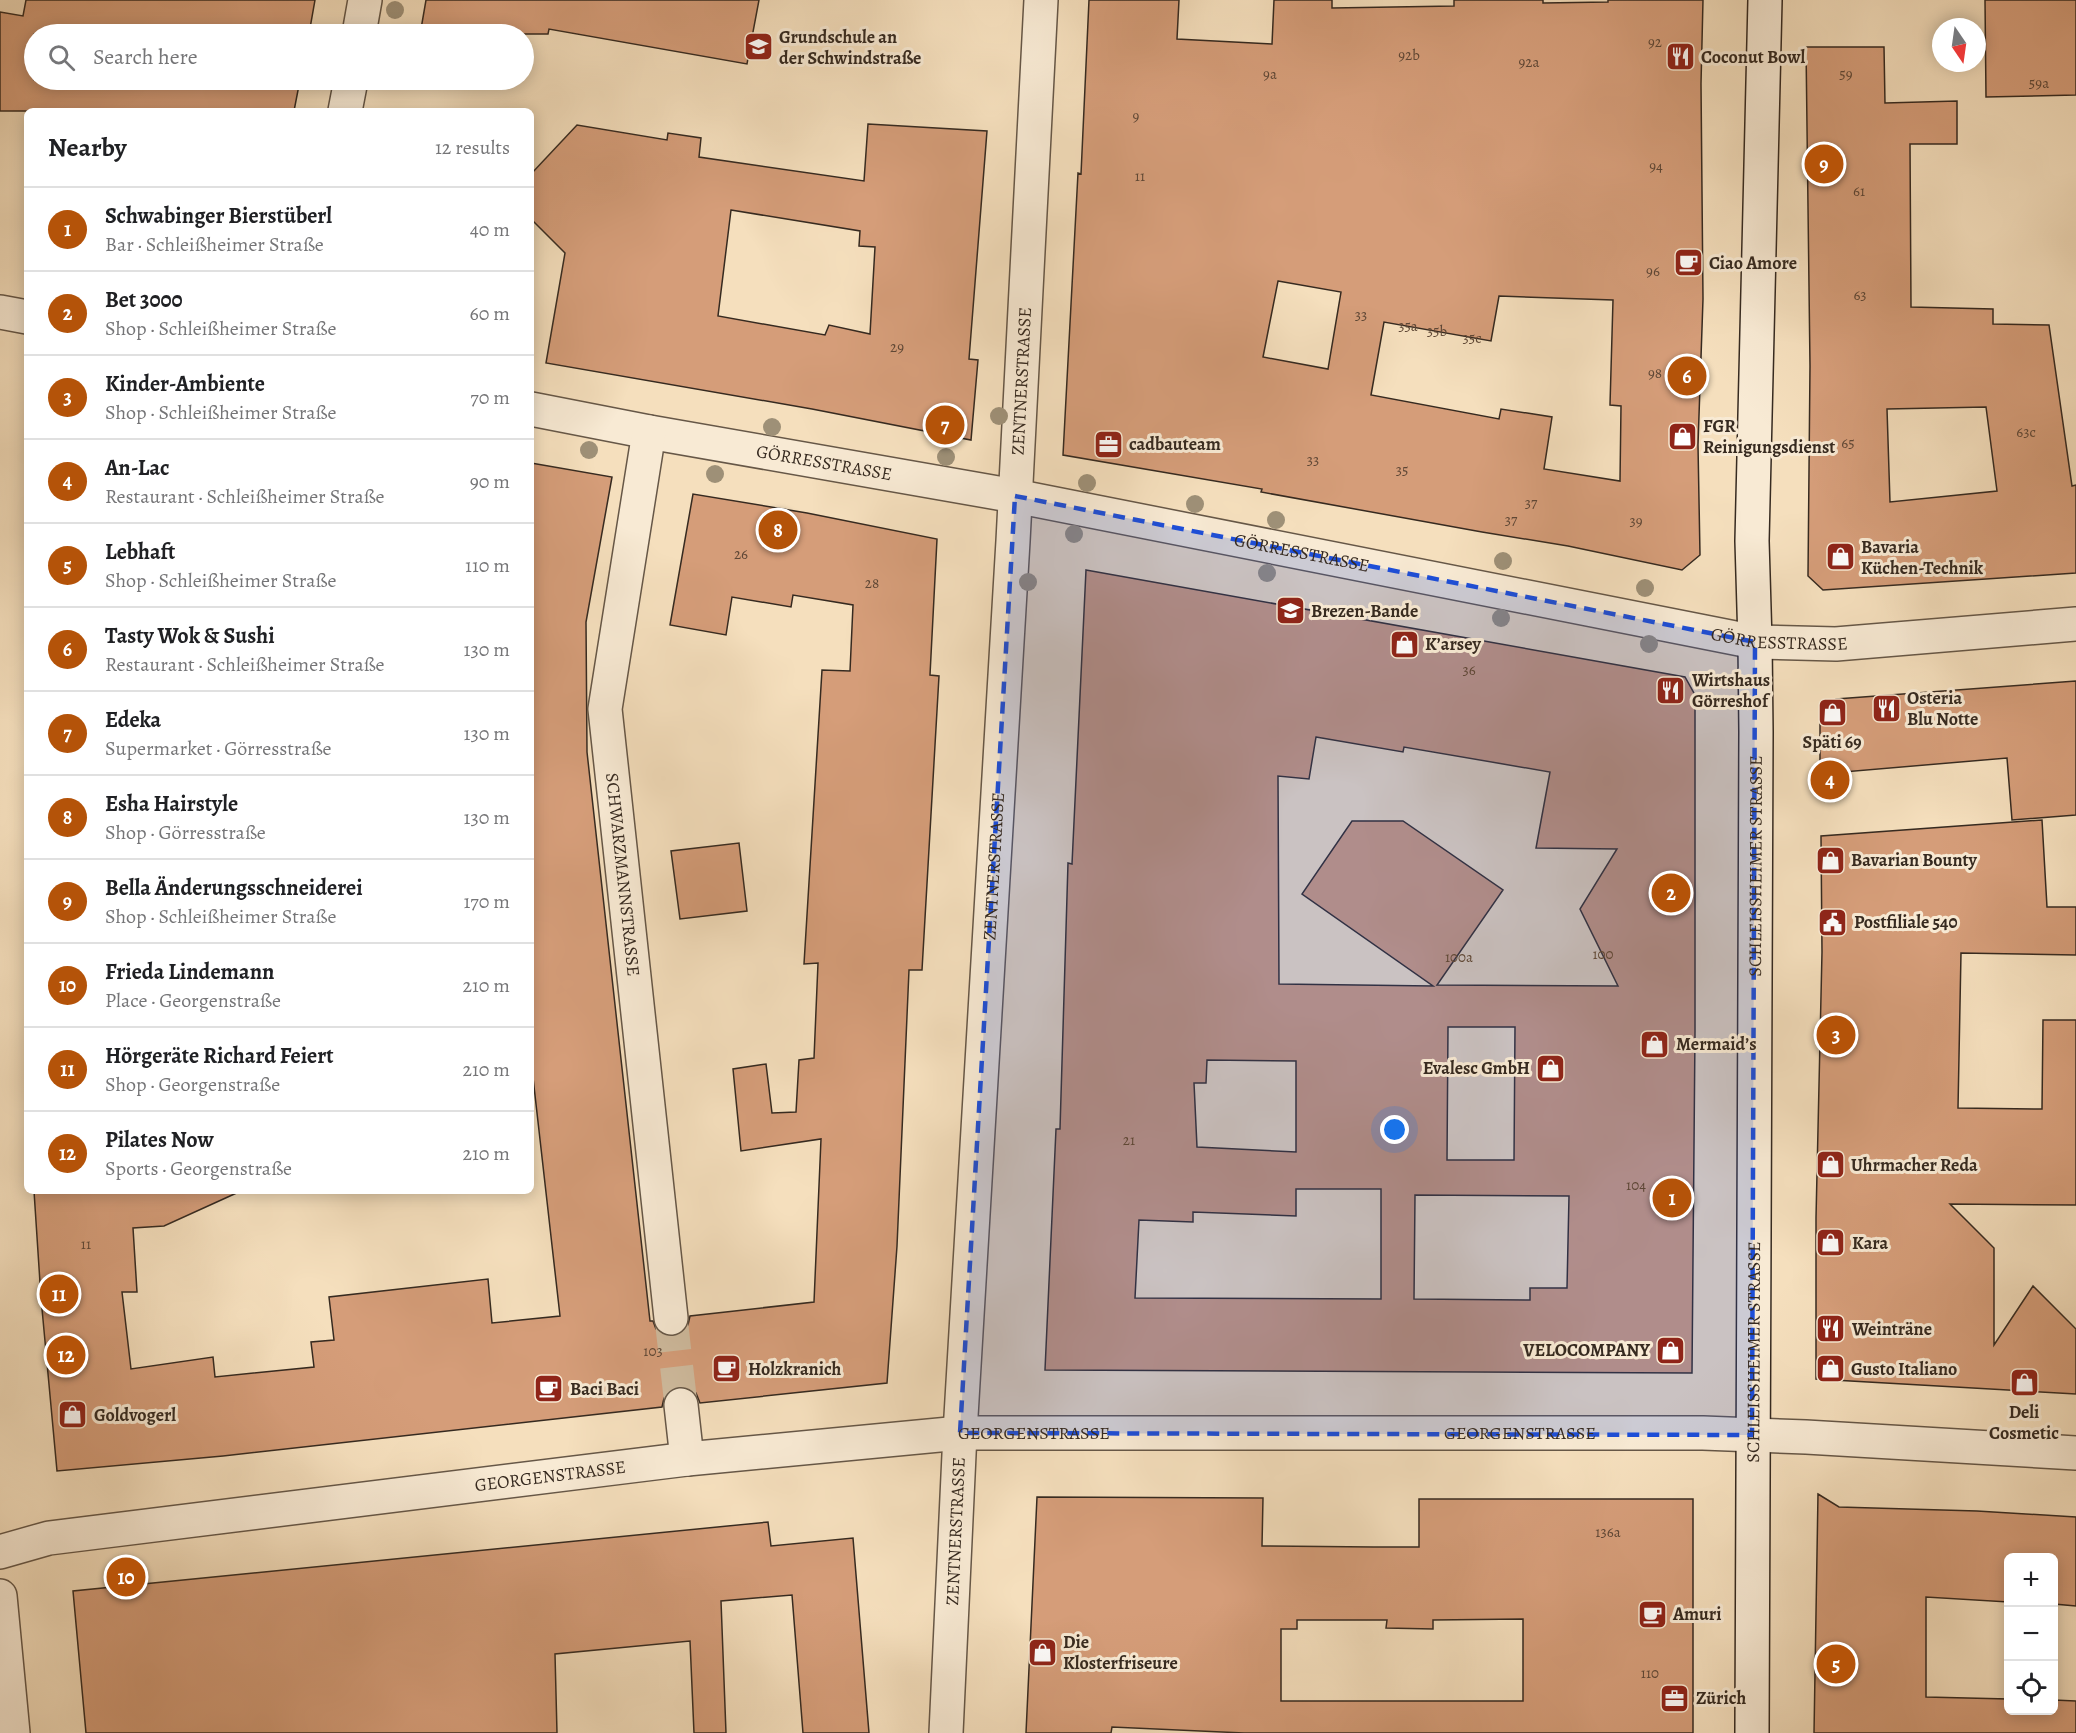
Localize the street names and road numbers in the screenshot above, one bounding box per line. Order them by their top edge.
street label: ZENTNERSTRASSE [1005,306,1037,456]
street label: GÖRRESSTRASSE [754,439,894,486]
street label: GÖRRESSTRASSE [1232,528,1371,578]
street label: GÖRRESSTRASSE [1709,622,1849,656]
street label: SCHLEISSHEIMER STRASSE [1743,755,1768,977]
street label: SCHWARZMANNSTRASSE [600,772,646,977]
street label: ZENTNERSTRASSE [977,791,1010,941]
street label: SCHLEISSHEIMER STRASSE [1741,1241,1766,1463]
street label: GEORGENSTRASSE [958,1421,1110,1445]
street label: GEORGENSTRASSE [1444,1421,1596,1445]
street label: GEORGENSTRASSE [473,1455,627,1497]
street label: ZENTNERSTRASSE [940,1456,971,1606]

